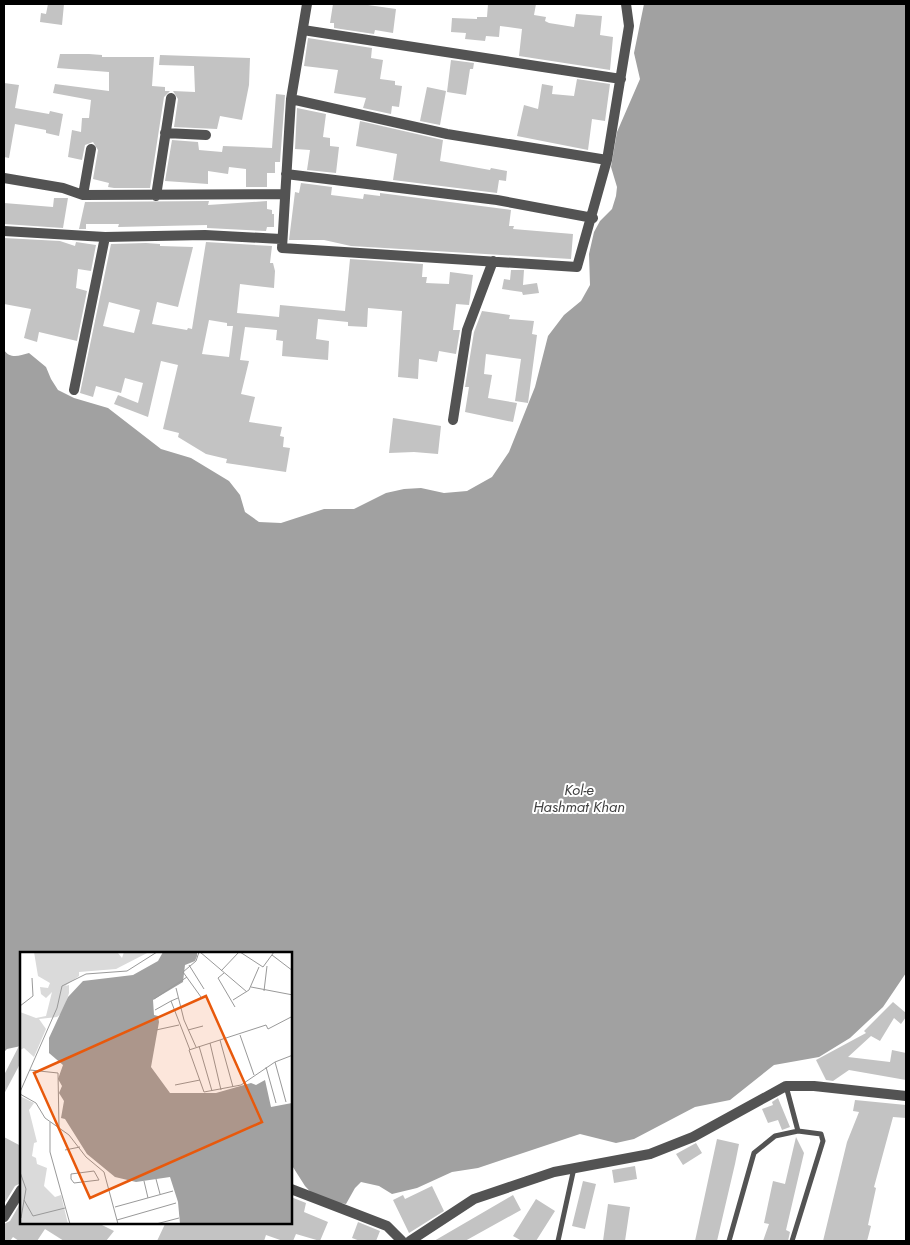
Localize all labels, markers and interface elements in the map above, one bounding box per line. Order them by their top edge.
water label: Kol-e Hashmat Khan [533,779,625,818]
inset map [20,952,292,1225]

